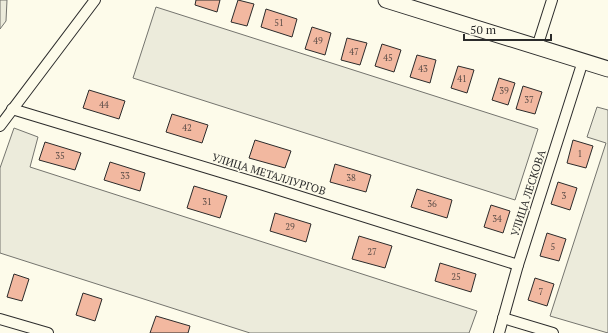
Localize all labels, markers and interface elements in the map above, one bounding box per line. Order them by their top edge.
scale bar [464,16,551,42]
house number: 51 [274,17,284,29]
text: 50 m [470,22,497,37]
house number: 49 [313,35,323,47]
house number: 47 [349,46,359,58]
house number: 45 [383,52,393,64]
house number: 43 [418,63,428,75]
house number: 41 [457,73,467,85]
house number: 39 [499,85,509,97]
house number: 37 [524,94,534,106]
house number: 44 [99,99,109,111]
house number: 42 [182,122,192,134]
street label: УЛИЦА ЛЕСКОВА [507,148,549,238]
house number: 1 [578,148,582,160]
house number: 35 [55,150,65,162]
street label: УЛИЦА МЕТАЛЛУРГОВ [210,150,328,198]
house number: 33 [120,170,130,182]
house number: 38 [346,172,356,184]
house number: 3 [562,190,567,202]
house number: 31 [202,196,212,208]
house number: 36 [427,198,437,210]
house number: 34 [492,213,502,225]
house number: 29 [285,221,295,233]
house number: 5 [551,241,556,253]
house number: 27 [367,246,377,258]
house number: 25 [451,271,461,283]
house number: 7 [539,286,544,298]

